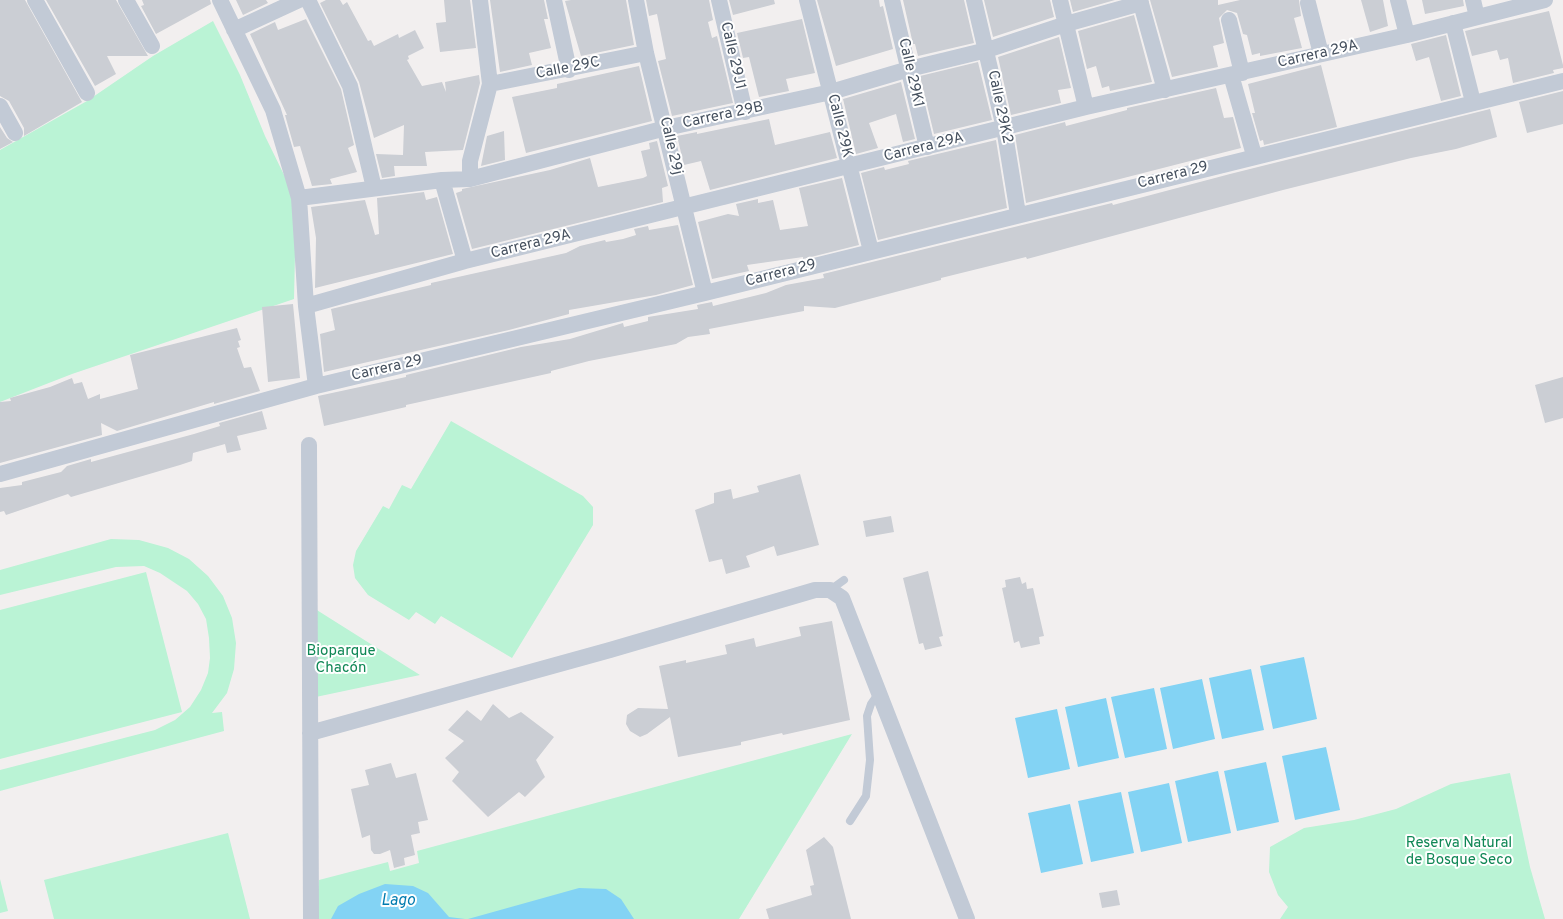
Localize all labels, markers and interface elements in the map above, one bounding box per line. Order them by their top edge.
street label: Calle 29J1 [715,20,749,92]
street label: Calle 29K1 [893,37,927,109]
street label: Carrera 29A [1276,37,1360,73]
street label: Calle 29C [534,54,602,84]
street label: Calle 29K2 [982,69,1016,145]
street label: Calle 29K [822,92,856,160]
street label: Carrera 29B [681,99,765,133]
street label: Calle 29j [655,115,685,177]
street label: Carrera 29A [882,129,966,167]
street label: Carrera 29 [1136,159,1210,193]
street label: Carrera 29A [489,226,573,264]
street label: Carrera 29 [744,257,818,291]
street label: Carrera 29 [350,352,424,386]
park label: Bioparque Chacón [306,643,376,678]
park label: Reserva Natural de Bosque Seco [1406,835,1512,870]
water label: Lago [381,892,415,912]

